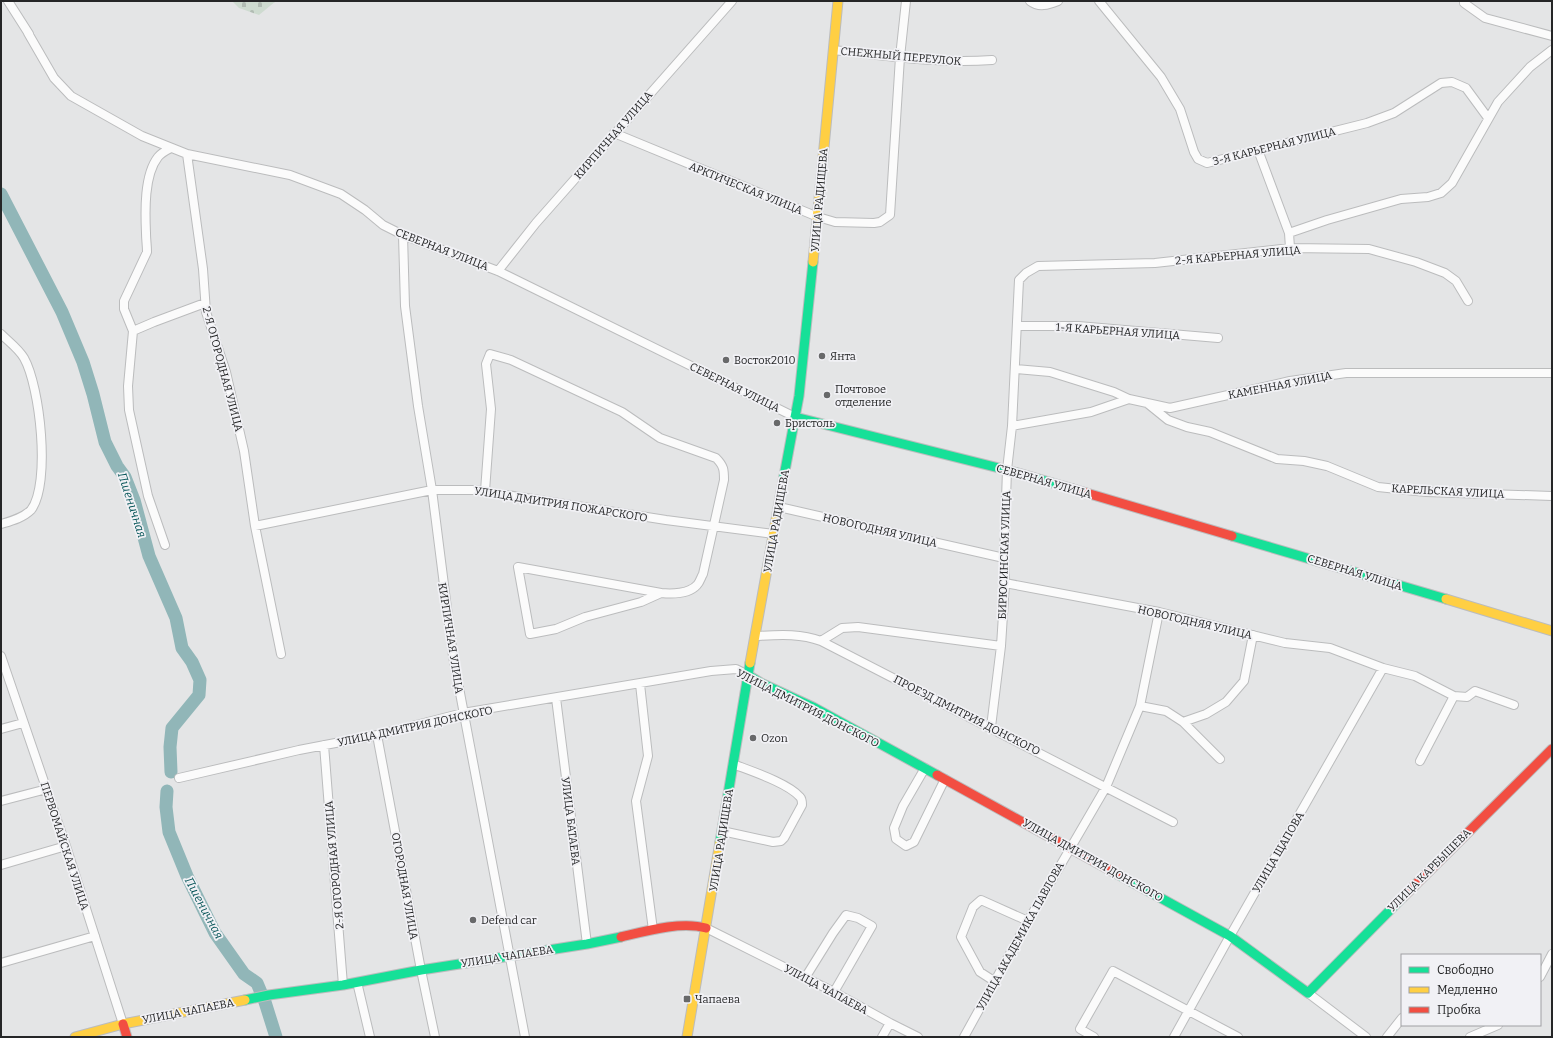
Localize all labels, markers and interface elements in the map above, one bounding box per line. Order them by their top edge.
street label: СНЕЖНЫЙ ПЕРЕУЛОК [840,45,962,68]
street label: КИРПИЧНАЯ УЛИЦА [572,89,655,182]
street label: 3-Я КАРЬЕРНАЯ УЛИЦА [1211,125,1337,168]
street label: УЛИЦА РАДИЩЕВА [808,147,831,253]
street label: АРКТИЧЕСКАЯ УЛИЦА [687,160,805,217]
street label: СЕВЕРНАЯ УЛИЦА [393,226,490,273]
street label: 2-Я КАРЬЕРНАЯ УЛИЦА [1175,244,1302,267]
street label: 2-Я ОГОРОДНАЯ УЛИЦА [200,305,246,433]
street label: 1-Я КАРЬЕРНАЯ УЛИЦА [1055,321,1181,342]
place label: Янта [830,350,856,363]
marker: Янта [817,351,827,361]
place label: Восток2010 [734,354,796,367]
marker: Восток2010 [721,355,731,365]
street label: СЕВЕРНАЯ УЛИЦА [688,360,782,415]
street label: КАМЕННАЯ УЛИЦА [1227,369,1333,402]
place label: Почтовое отделение [835,383,892,409]
marker: Почтовое отделение [822,390,832,400]
place label: Бристоль [785,417,835,430]
marker: Бристоль [772,418,782,428]
street label: СЕВЕРНАЯ УЛИЦА [995,462,1093,501]
street label: УЛИЦА РАДИЩЕВА [761,468,792,574]
water label: Пшеничная [115,471,149,539]
street label: КАРЕЛЬСКАЯ УЛИЦА [1391,482,1505,501]
street label: УЛИЦА ДМИТРИЯ ПОЖАРСКОГО [473,484,649,525]
street label: БИРЮСИНСКАЯ УЛИЦА [996,490,1013,620]
street label: НОВОГОДНЯЯ УЛИЦА [821,511,939,550]
street label: СЕВЕРНАЯ УЛИЦА [1306,552,1404,593]
street label: КИРПИЧНАЯ УЛИЦА [435,582,466,695]
street label: НОВОГОДНЯЯ УЛИЦА [1136,603,1254,642]
street label: УЛИЦА ДМИТРИЯ ДОНСКОГО [734,667,881,750]
street label: ПРОЕЗД ДМИТРИЯ ДОНСКОГО [891,673,1042,758]
street label: УЛИЦА ДМИТРИЯ ДОНСКОГО [336,704,494,749]
place label: Ozon [761,732,788,745]
marker: Ozon [748,733,758,743]
street label: УЛИЦА БАТАЕВА [559,776,582,866]
street label: ПЕРВОМАЙСКАЯ УЛИЦА [38,780,91,912]
street label: УЛИЦА РАДИЩЕВА [707,787,736,893]
street label: 2-Я ОГОРОДНАЯ УЛИЦА [322,800,347,930]
street label: УЛИЦА ЩАПОВА [1250,809,1307,895]
street label: УЛИЦА ДМИТРИЯ ДОНСКОГО [1020,816,1165,905]
street label: УЛИЦА КАРБЫШЕВА [1385,826,1474,915]
street label: ОГОРОДНАЯ УЛИЦА [389,831,420,941]
street label: УЛИЦА АКАДЕМИКА ПАВЛОВА [974,860,1067,1013]
water label: Пшеничная [182,875,226,941]
place label: Defend car [481,914,537,927]
marker: Defend car [468,915,478,925]
street label: УЛИЦА ЧАПАЕВА [460,943,554,970]
legend [1401,954,1541,1026]
street label: УЛИЦА ЧАПАЕВА [782,962,870,1017]
text: Свободно [1437,963,1494,977]
text: Медленно [1437,983,1498,997]
place label: Чапаева [695,993,740,1006]
marker: Чапаева [682,994,692,1004]
street label: УЛИЦА ЧАПАЕВА [141,996,235,1027]
text: Пробка [1437,1003,1481,1017]

